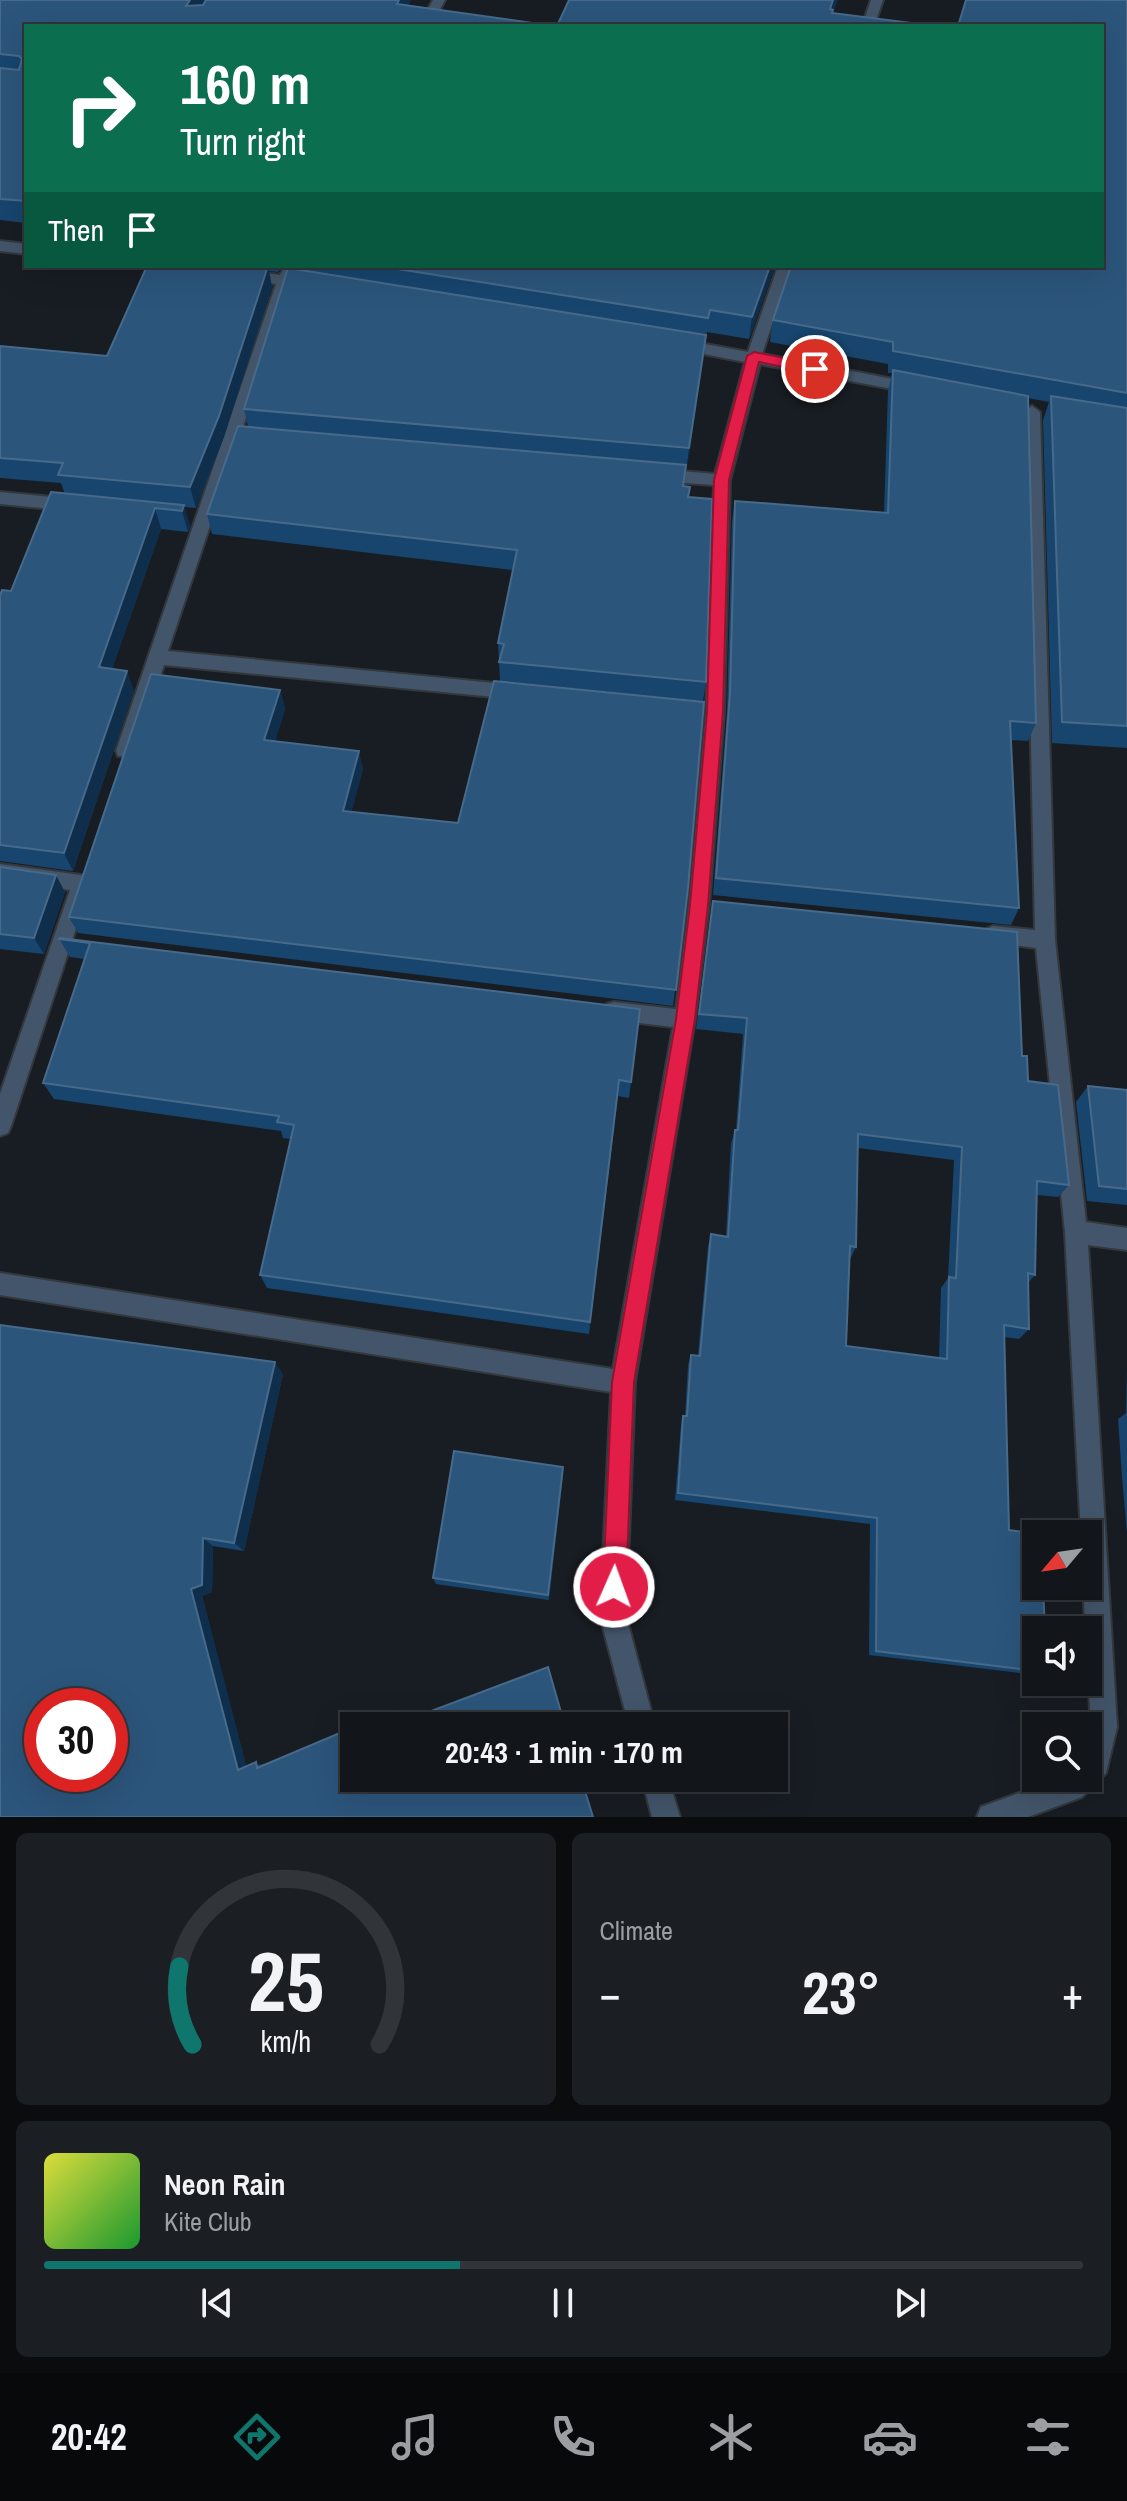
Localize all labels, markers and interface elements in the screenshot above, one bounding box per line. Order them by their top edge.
text: 160 m [180,46,310,121]
icon: right [48,56,152,160]
text: Turn right [180,118,305,166]
icon: arrive [120,208,164,252]
text: Then [48,210,104,250]
pin [781,335,849,403]
icon: arrive [793,347,837,391]
north arrow [1022,1520,1102,1600]
map controls [1022,1520,1102,1792]
position arrow [572,1545,656,1629]
button: sound [1022,1616,1102,1696]
speed limit sign: 30 [24,1688,128,1792]
button: search [1022,1712,1102,1792]
text: 20:43 · 1 min · 170 m [445,1732,683,1772]
text: Climate [600,1913,673,1948]
text: 25 [248,1925,324,2037]
text: 23° [802,1952,881,2033]
text: − [600,1963,621,2023]
text: + [1062,1963,1083,2023]
text: km/h [260,2022,311,2061]
text: Neon Rain [164,2164,286,2204]
text: Kite Club [164,2204,252,2239]
icon: previous [195,2281,239,2325]
icon: pause [541,2281,585,2325]
icon: next [888,2281,932,2325]
icon: directions [229,2409,285,2465]
icon: music [387,2409,443,2465]
icon: phone [545,2409,601,2465]
icon: climate [703,2409,759,2465]
icon: car [862,2409,918,2465]
icon: filters [1020,2409,1076,2465]
text: 20:42 [51,2413,127,2461]

